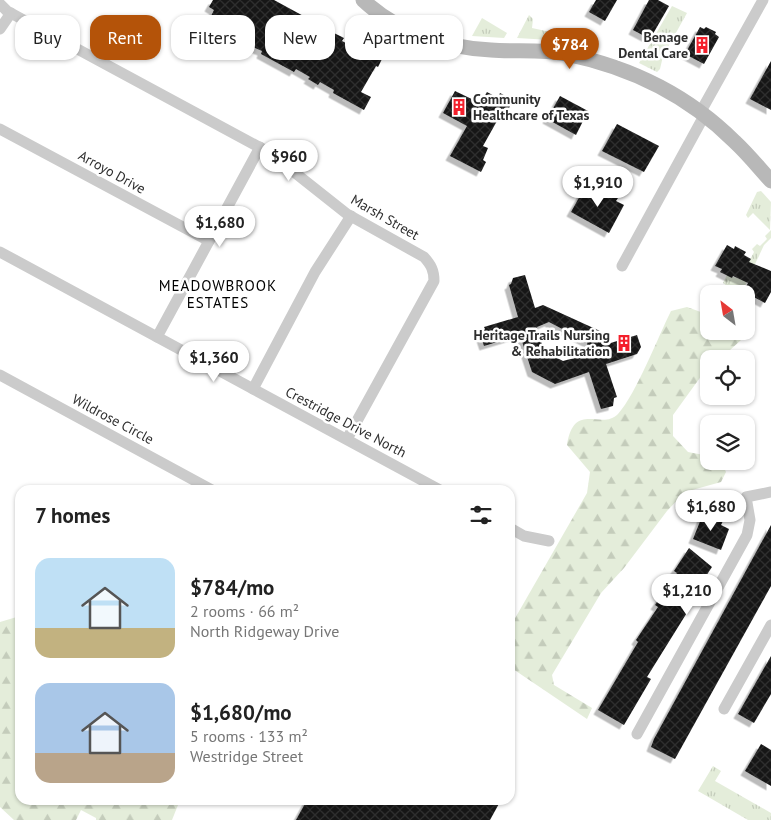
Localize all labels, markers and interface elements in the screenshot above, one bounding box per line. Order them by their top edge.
chip: Buy [15,15,80,60]
chip: Rent [90,15,161,60]
chip: Filters [171,15,255,60]
chip: New [265,15,335,60]
chip: Apartment [345,15,463,60]
pin: $784 [540,28,600,70]
place label: Benage Dental Care [618,28,688,62]
text: $784 [552,34,588,54]
building icon: Benage Dental Care [692,35,712,55]
place label: Community Healthcare of Texas [473,90,590,124]
building icon: Community Healthcare of Texas [449,97,469,117]
pin: $960 [259,140,319,182]
street label: Arroyo Drive [75,146,149,198]
text: $960 [271,146,307,166]
pin: $1,910 [557,166,639,208]
text: $1,910 [573,172,623,192]
street label: Marsh Street [348,190,423,244]
pin: $1,680 [179,206,261,248]
text: $1,680 [195,212,245,232]
district label: MEADOWBROOK ESTATES [159,276,277,312]
north arrow [700,285,755,340]
map controls [700,285,755,470]
place label: Heritage Trails Nursing & Rehabilitation [473,326,610,360]
building icon: Heritage Trails Nursing & Rehabilitation [614,333,634,353]
pin: $1,360 [173,340,255,383]
text: $1,360 [189,347,239,367]
button: locate [700,350,755,405]
street label: Crestridge Drive North [282,383,410,461]
street label: Wildrose Circle [69,390,157,448]
button: layers [700,415,755,470]
pin: $1,680 [670,490,752,532]
text: $1,680 [686,496,736,516]
icon: filters [467,501,495,529]
text: 7 homes [35,502,110,529]
text: $784/mo [190,574,274,601]
pin: $1,210 [646,574,728,616]
icon: home [75,578,135,638]
text: $1,210 [662,580,712,600]
text: 2 rooms · 66 m² [190,601,299,621]
text: North Ridgeway Drive [190,621,339,641]
text: $1,680/mo [190,699,292,726]
icon: home [75,703,135,763]
text: 5 rooms · 133 m² [190,726,308,746]
text: Westridge Street [190,746,303,766]

